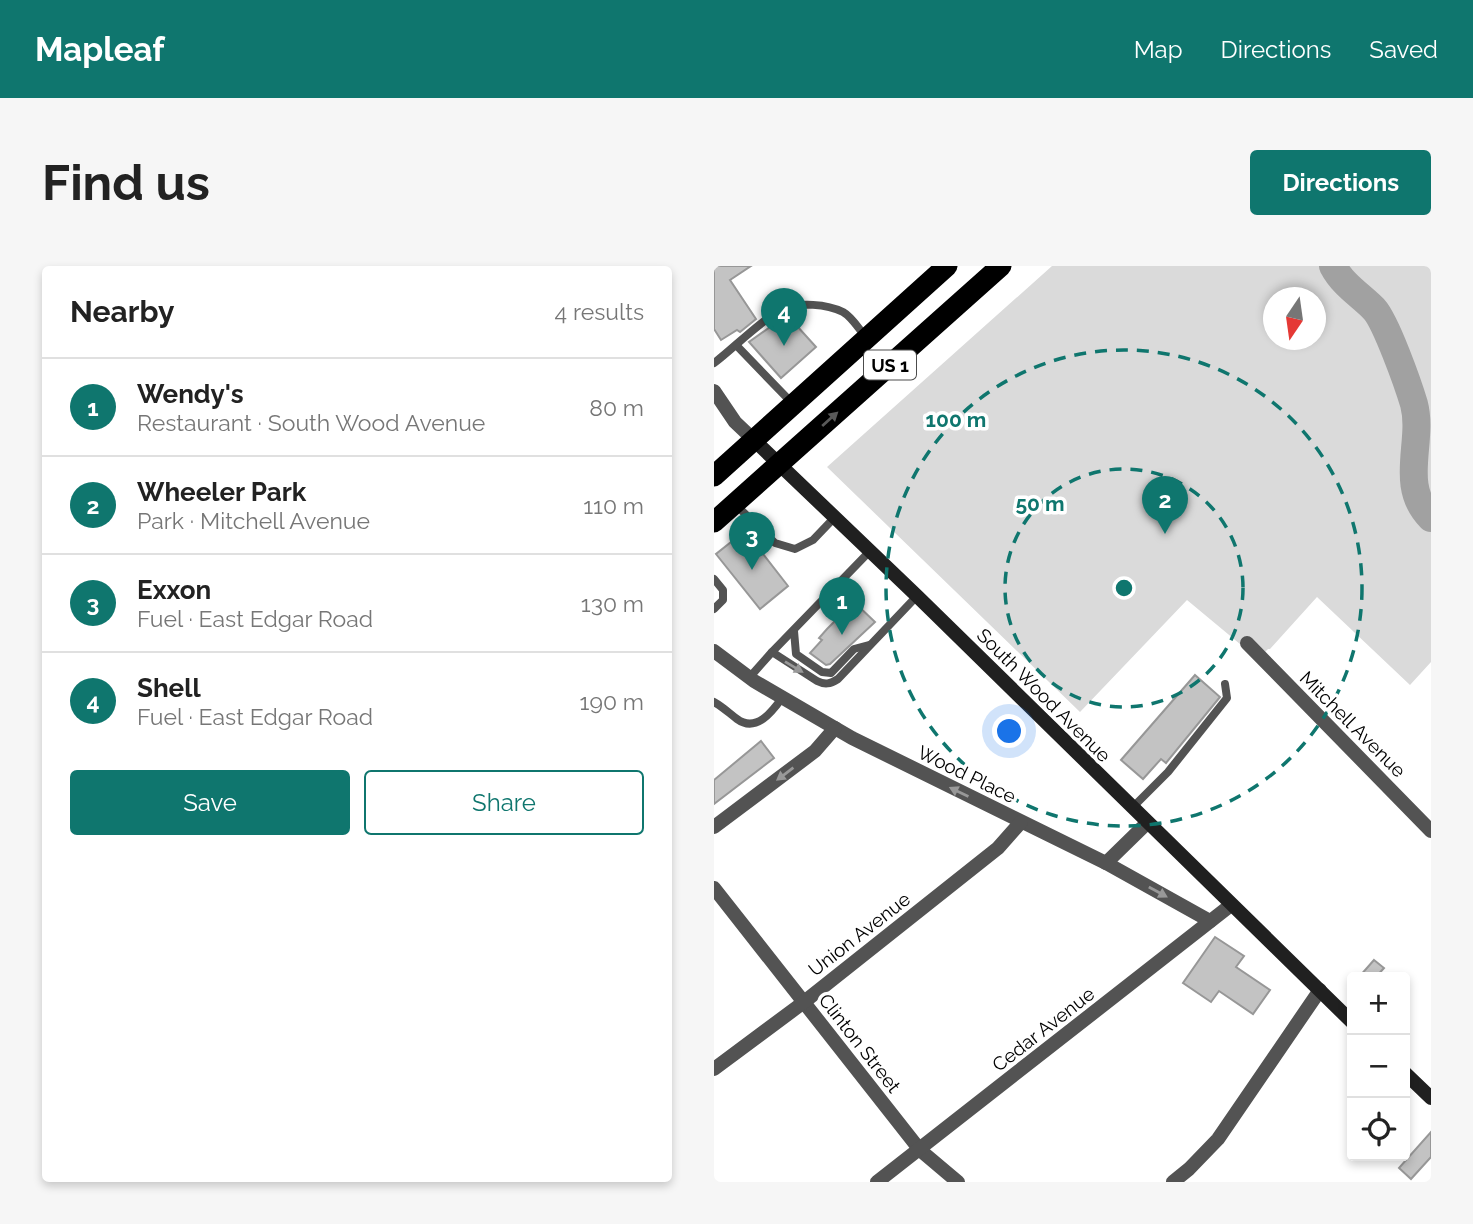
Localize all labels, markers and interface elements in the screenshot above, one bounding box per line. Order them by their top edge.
text: Mapleaf [35,30,165,69]
text: Map [1134,35,1183,64]
text: Directions [1221,35,1331,64]
text: Saved [1369,35,1438,64]
button: Directions [1250,150,1431,215]
text: Find us [42,154,210,211]
north arrow [1263,287,1326,350]
pin: 4 [761,288,807,346]
text: Nearby [70,294,174,329]
text: 4 results [555,298,644,325]
road number: US 1 [864,350,916,380]
text: Wendy's [137,379,244,409]
text: 1 [87,394,99,421]
text: 80 m [589,394,644,421]
text: 100 m [926,407,986,432]
text: Restaurant · South Wood Avenue [137,409,485,436]
one-way arrow [821,411,839,427]
pin: 2 [1142,476,1188,534]
text: Wheeler Park [137,477,306,507]
text: 50 m [1015,491,1065,516]
text: 2 [87,492,99,519]
text: 110 m [583,492,644,519]
text: Park · Mitchell Avenue [137,507,370,534]
pin: 3 [729,512,775,570]
text: Exxon [137,575,211,605]
centre of rings [1112,576,1136,600]
pin: 1 [819,577,865,635]
text: 3 [87,590,99,617]
text: 130 m [581,590,644,617]
text: Fuel · East Edgar Road [137,605,373,632]
street label: South Wood Avenue [973,624,1115,766]
one-way arrow [784,661,803,674]
street label: Mitchell Avenue [1296,667,1410,781]
text: Shell [137,673,201,703]
text: 4 [86,688,100,715]
text: 190 m [580,688,644,715]
text: Fuel · East Edgar Road [137,703,373,730]
your location [992,714,1026,748]
street label: Wood Place [914,741,1020,807]
one-way arrow [776,767,794,781]
button: Save [70,770,350,835]
button: Share [364,770,644,835]
one-way arrow [949,786,969,798]
one-way arrow [1148,886,1168,898]
street label: Union Avenue [804,888,914,980]
map controls [1347,972,1410,1161]
button: + [1347,972,1410,1035]
street label: Cedar Avenue [988,982,1098,1076]
street label: Clinton Street [815,989,906,1097]
button: − [1347,1035,1410,1098]
button: locate [1347,1098,1410,1161]

